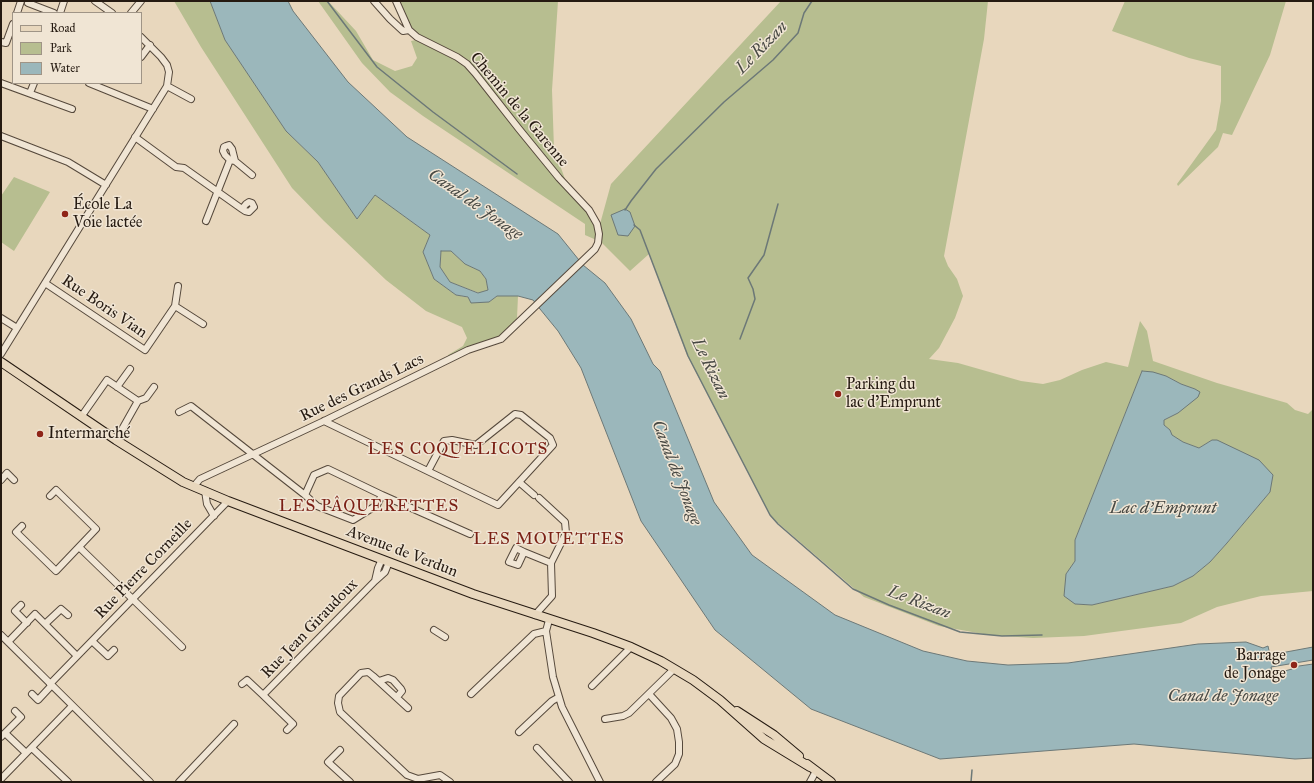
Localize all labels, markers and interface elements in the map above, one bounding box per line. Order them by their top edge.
legend [12,12,142,84]
water label: Le Rizan [732,17,792,79]
text: Road [50,21,76,35]
text: Park [50,41,72,55]
street label: Chemin de la Garenne [465,49,573,171]
text: Water [50,61,80,75]
water label: Canal de Jonage [424,165,526,245]
place label: École La Voie lactée [73,195,142,233]
marker: École La Voie lactée [60,209,70,219]
street label: Rue Boris Vian [58,271,150,343]
water label: Le Rizan [686,335,734,403]
street label: Rue des Grands Lacs [297,350,427,426]
place label: Parking du lac d'Emprunt [846,375,941,413]
marker: Parking du lac d'Emprunt [833,389,843,399]
water label: Canal de Jonage [647,418,705,528]
place label: Intermarché [48,424,130,444]
marker: Intermarché [35,429,45,439]
district label: LES COQUELICOTS [368,440,548,460]
district label: LES PÂQUERETTES [279,497,459,517]
water label: Lac d'Emprunt [1110,499,1216,519]
street label: Rue Pierre Corneille [91,515,197,623]
street label: Avenue de Verdun [344,522,460,582]
district label: LES MOUETTES [473,530,625,550]
street label: Rue Jean Giraudoux [258,575,362,683]
water label: Le Rizan [885,582,953,624]
place label: Barrage de Jonage [1224,646,1286,684]
marker: Barrage de Jonage [1289,660,1299,670]
water label: Canal de Jonage [1168,687,1278,707]

